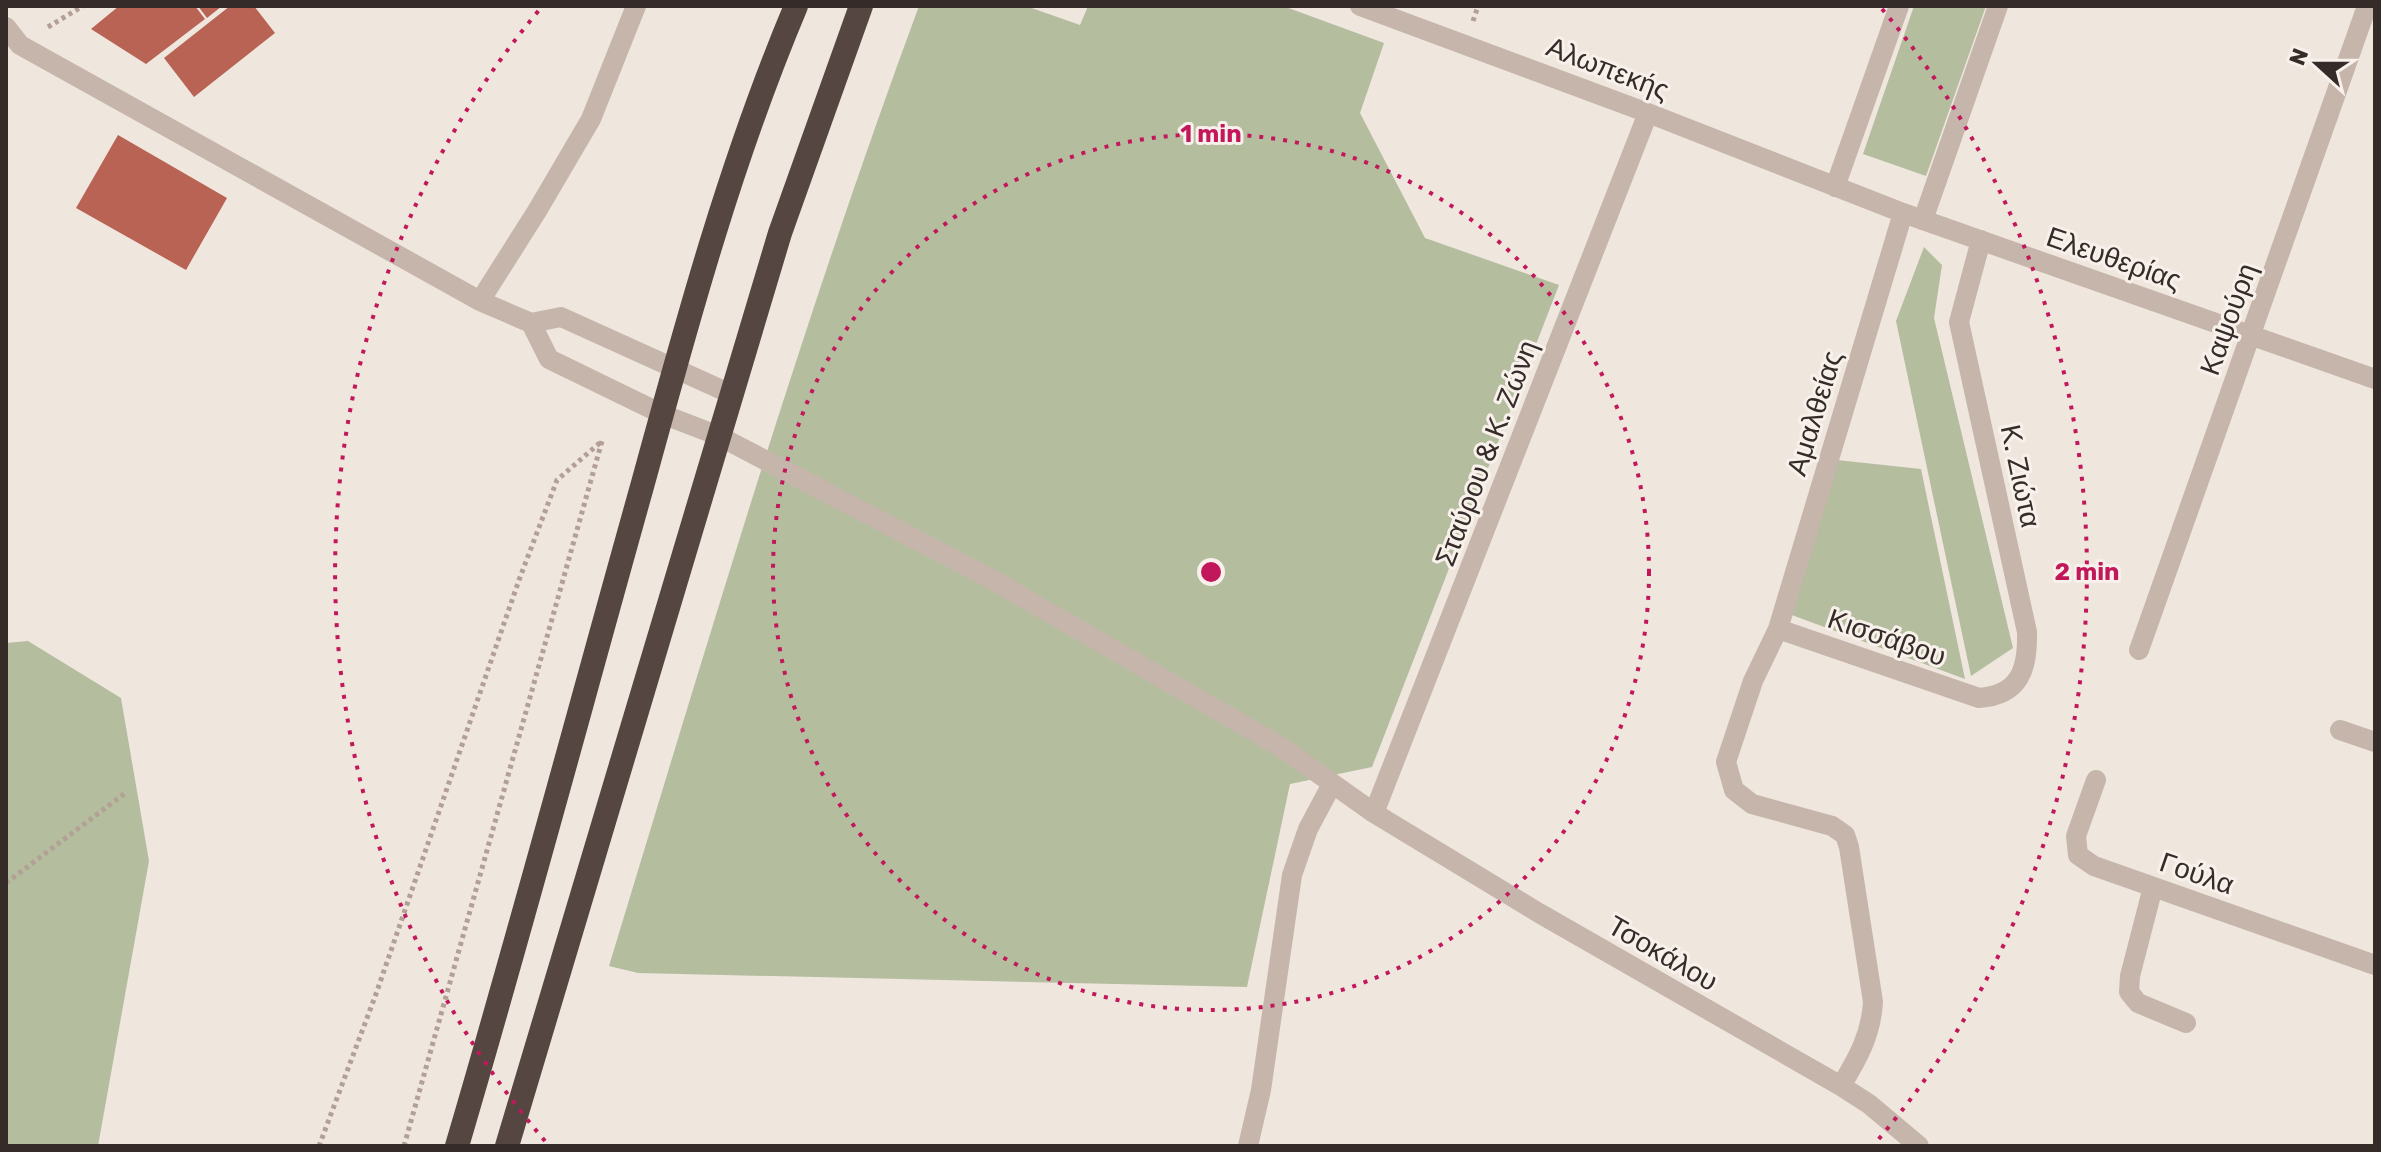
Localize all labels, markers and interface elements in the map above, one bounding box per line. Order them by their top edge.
north arrow [2277,24,2357,104]
street label: Αλωπεκής [1542,30,1674,107]
text: N [2283,45,2314,69]
text: 1 min [1180,120,1242,148]
street label: Ελευθερίας [2042,220,2186,297]
street label: Καψούρη [2193,259,2264,380]
street label: Σταύρου & Κ. Ζώνη [1428,336,1545,571]
street label: Αμαλθείας [1780,347,1849,480]
street label: Κ. Ζιώτα [1994,422,2047,531]
centre of rings [1197,558,1225,586]
text: 2 min [2055,558,2120,586]
street label: Κισσάβου [1823,602,1950,673]
street label: Γούλα [2155,845,2238,901]
street label: Τσοκάλου [1602,909,1723,998]

